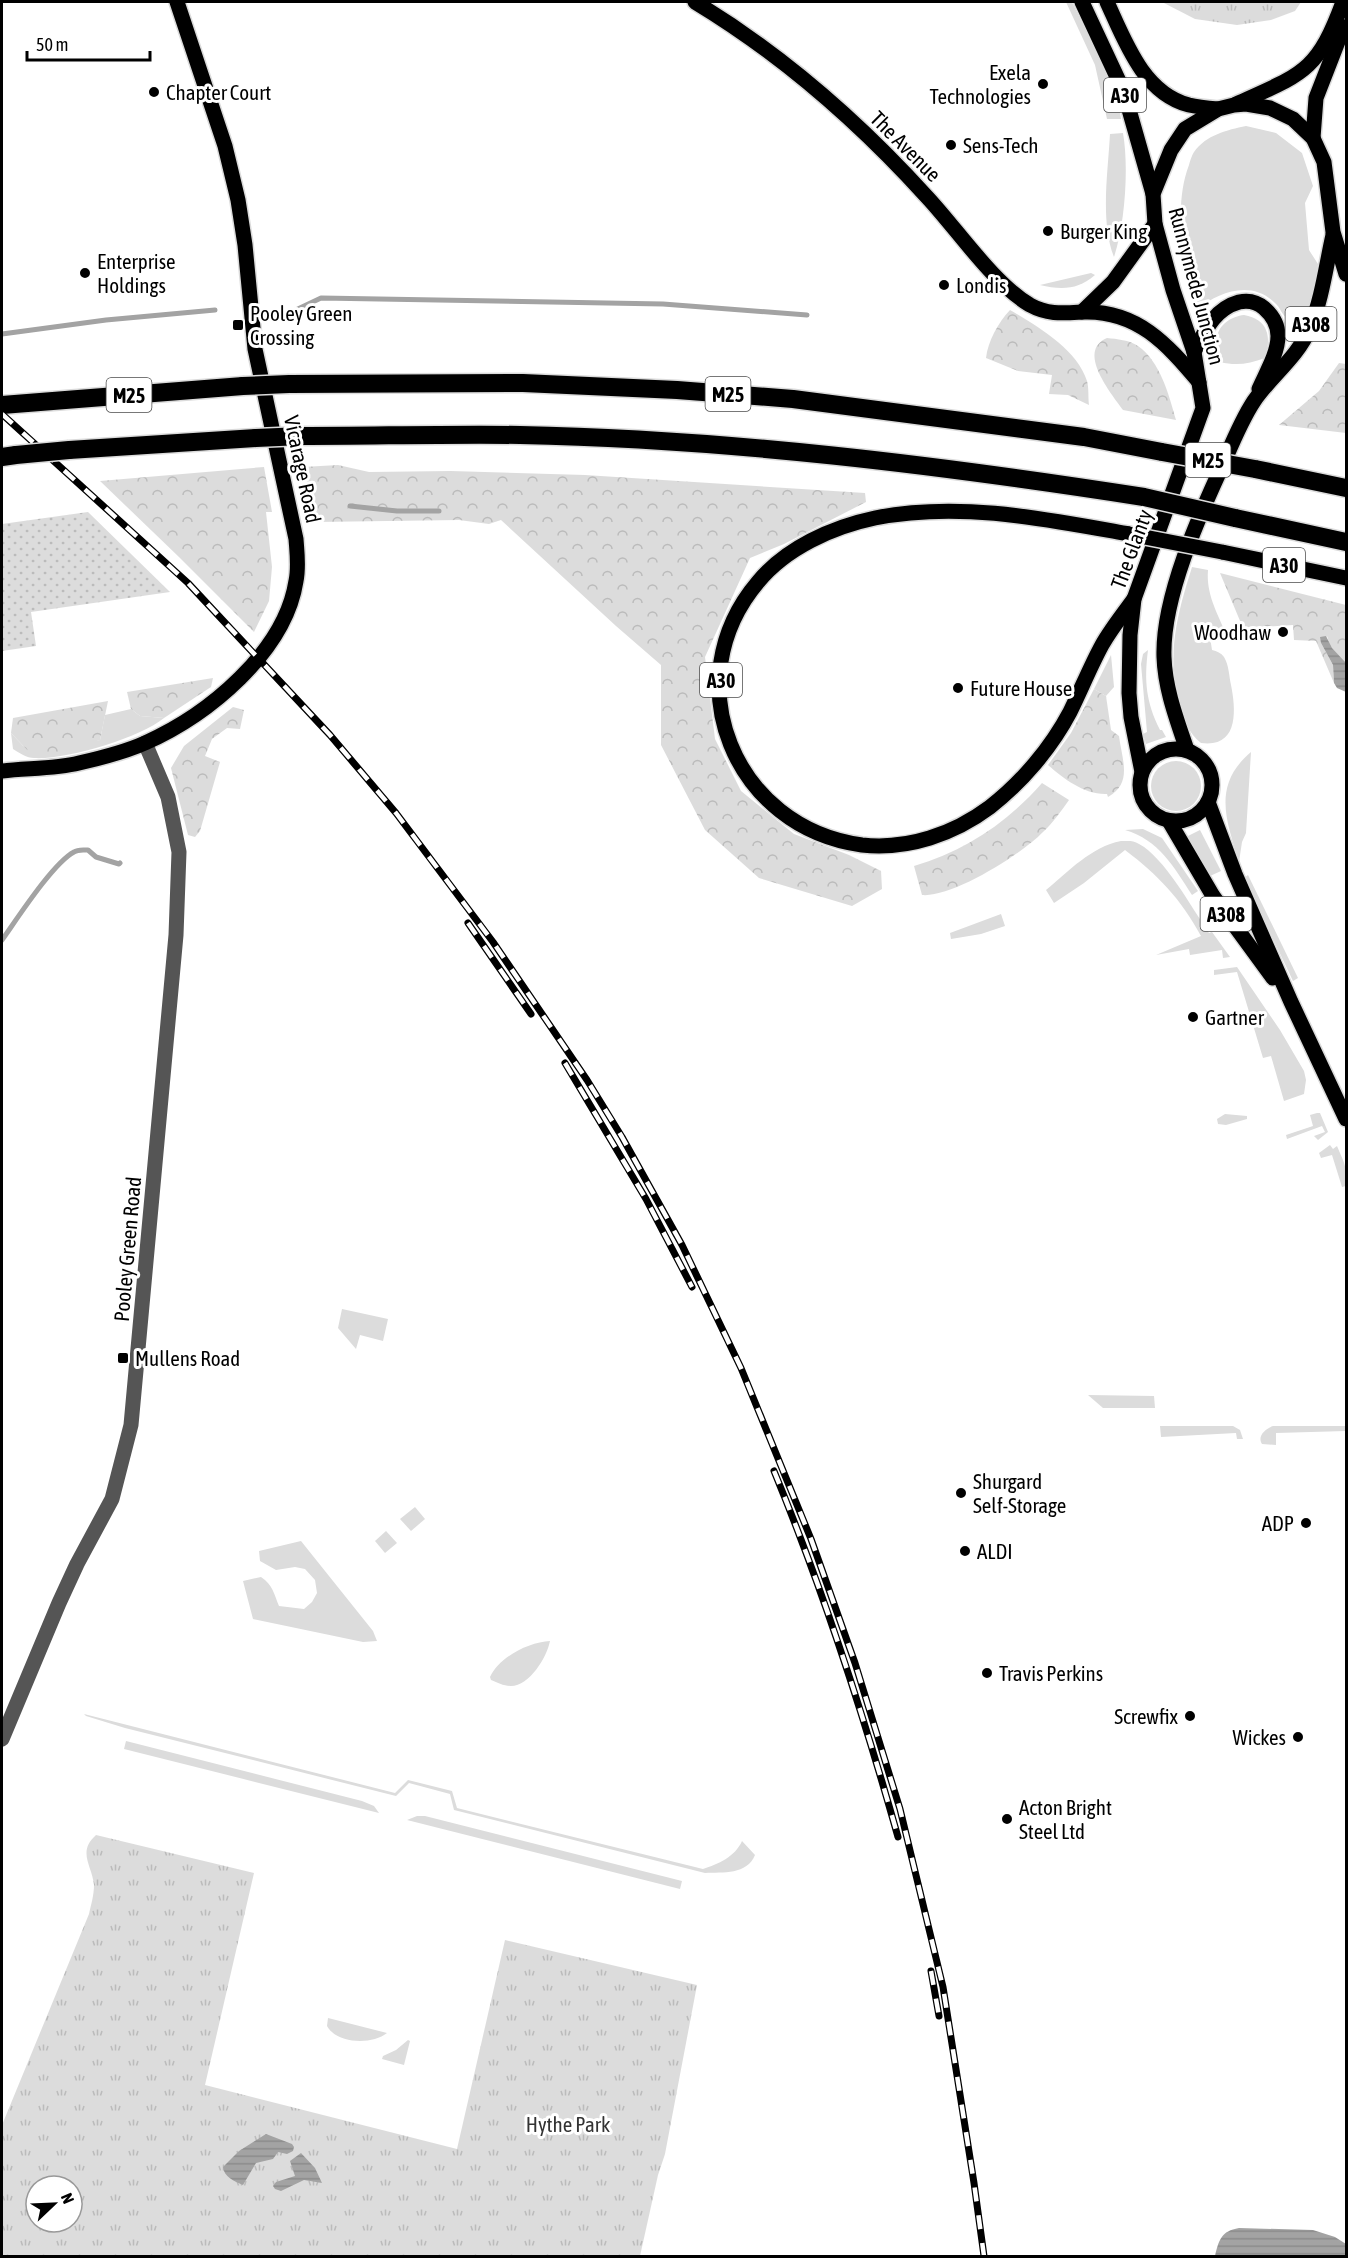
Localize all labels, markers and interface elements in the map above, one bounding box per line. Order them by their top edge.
scale bar [27,24,150,62]
text: 50 m [36,34,68,55]
place label: Exela Technologies [930,60,1031,108]
marker: Exela Technologies [1036,77,1050,91]
road number: A30 [1104,78,1146,112]
place label: Chapter Court [166,80,271,104]
marker: Chapter Court [147,85,161,99]
street label: The Avenue [866,106,946,186]
place label: Sens-Tech [963,133,1039,157]
marker: Sens-Tech [944,138,958,152]
street label: Runnymede Junction [1164,204,1230,368]
place label: Burger King [1060,219,1147,243]
marker: Burger King [1041,224,1055,238]
place label: Enterprise Holdings [97,249,176,297]
marker: Enterprise Holdings [78,266,92,280]
place label: Londis [956,273,1006,297]
marker: Londis [937,278,951,292]
place label: Pooley Green Crossing [250,301,353,349]
road number: A308 [1286,307,1336,341]
marker: Pooley Green Crossing [231,318,245,332]
road number: M25 [706,377,750,411]
road number: M25 [106,378,152,412]
street label: Vicarage Road [280,413,326,525]
road number: M25 [1186,443,1230,477]
street label: The Glanty [1106,506,1157,592]
road number: A30 [1263,548,1305,582]
place label: Woodhaw [1194,620,1271,644]
marker: Woodhaw [1276,625,1290,639]
road number: A30 [700,663,742,697]
place label: Future House [970,676,1072,700]
marker: Future House [951,681,965,695]
road number: A308 [1200,897,1252,931]
place label: Gartner [1205,1005,1265,1029]
marker: Gartner [1186,1010,1200,1024]
street label: Pooley Green Road [109,1175,145,1323]
place label: Mullens Road [135,1346,240,1370]
marker: Mullens Road [116,1351,130,1365]
place label: Shurgard Self-Storage [973,1469,1066,1517]
marker: Shurgard Self-Storage [954,1486,968,1500]
place label: ADP [1262,1511,1294,1535]
marker: ADP [1299,1516,1313,1530]
place label: ALDI [977,1539,1013,1563]
marker: ALDI [958,1544,972,1558]
place label: Travis Perkins [999,1661,1103,1685]
marker: Travis Perkins [980,1666,994,1680]
place label: Screwfix [1114,1704,1179,1728]
marker: Screwfix [1183,1709,1197,1723]
place label: Wickes [1232,1725,1286,1749]
marker: Wickes [1291,1730,1305,1744]
place label: Acton Bright Steel Ltd [1019,1795,1112,1843]
marker: Acton Bright Steel Ltd [1000,1812,1014,1826]
park label: Hythe Park [526,2112,610,2136]
north arrow [24,2174,84,2234]
text: N [58,2190,78,2206]

